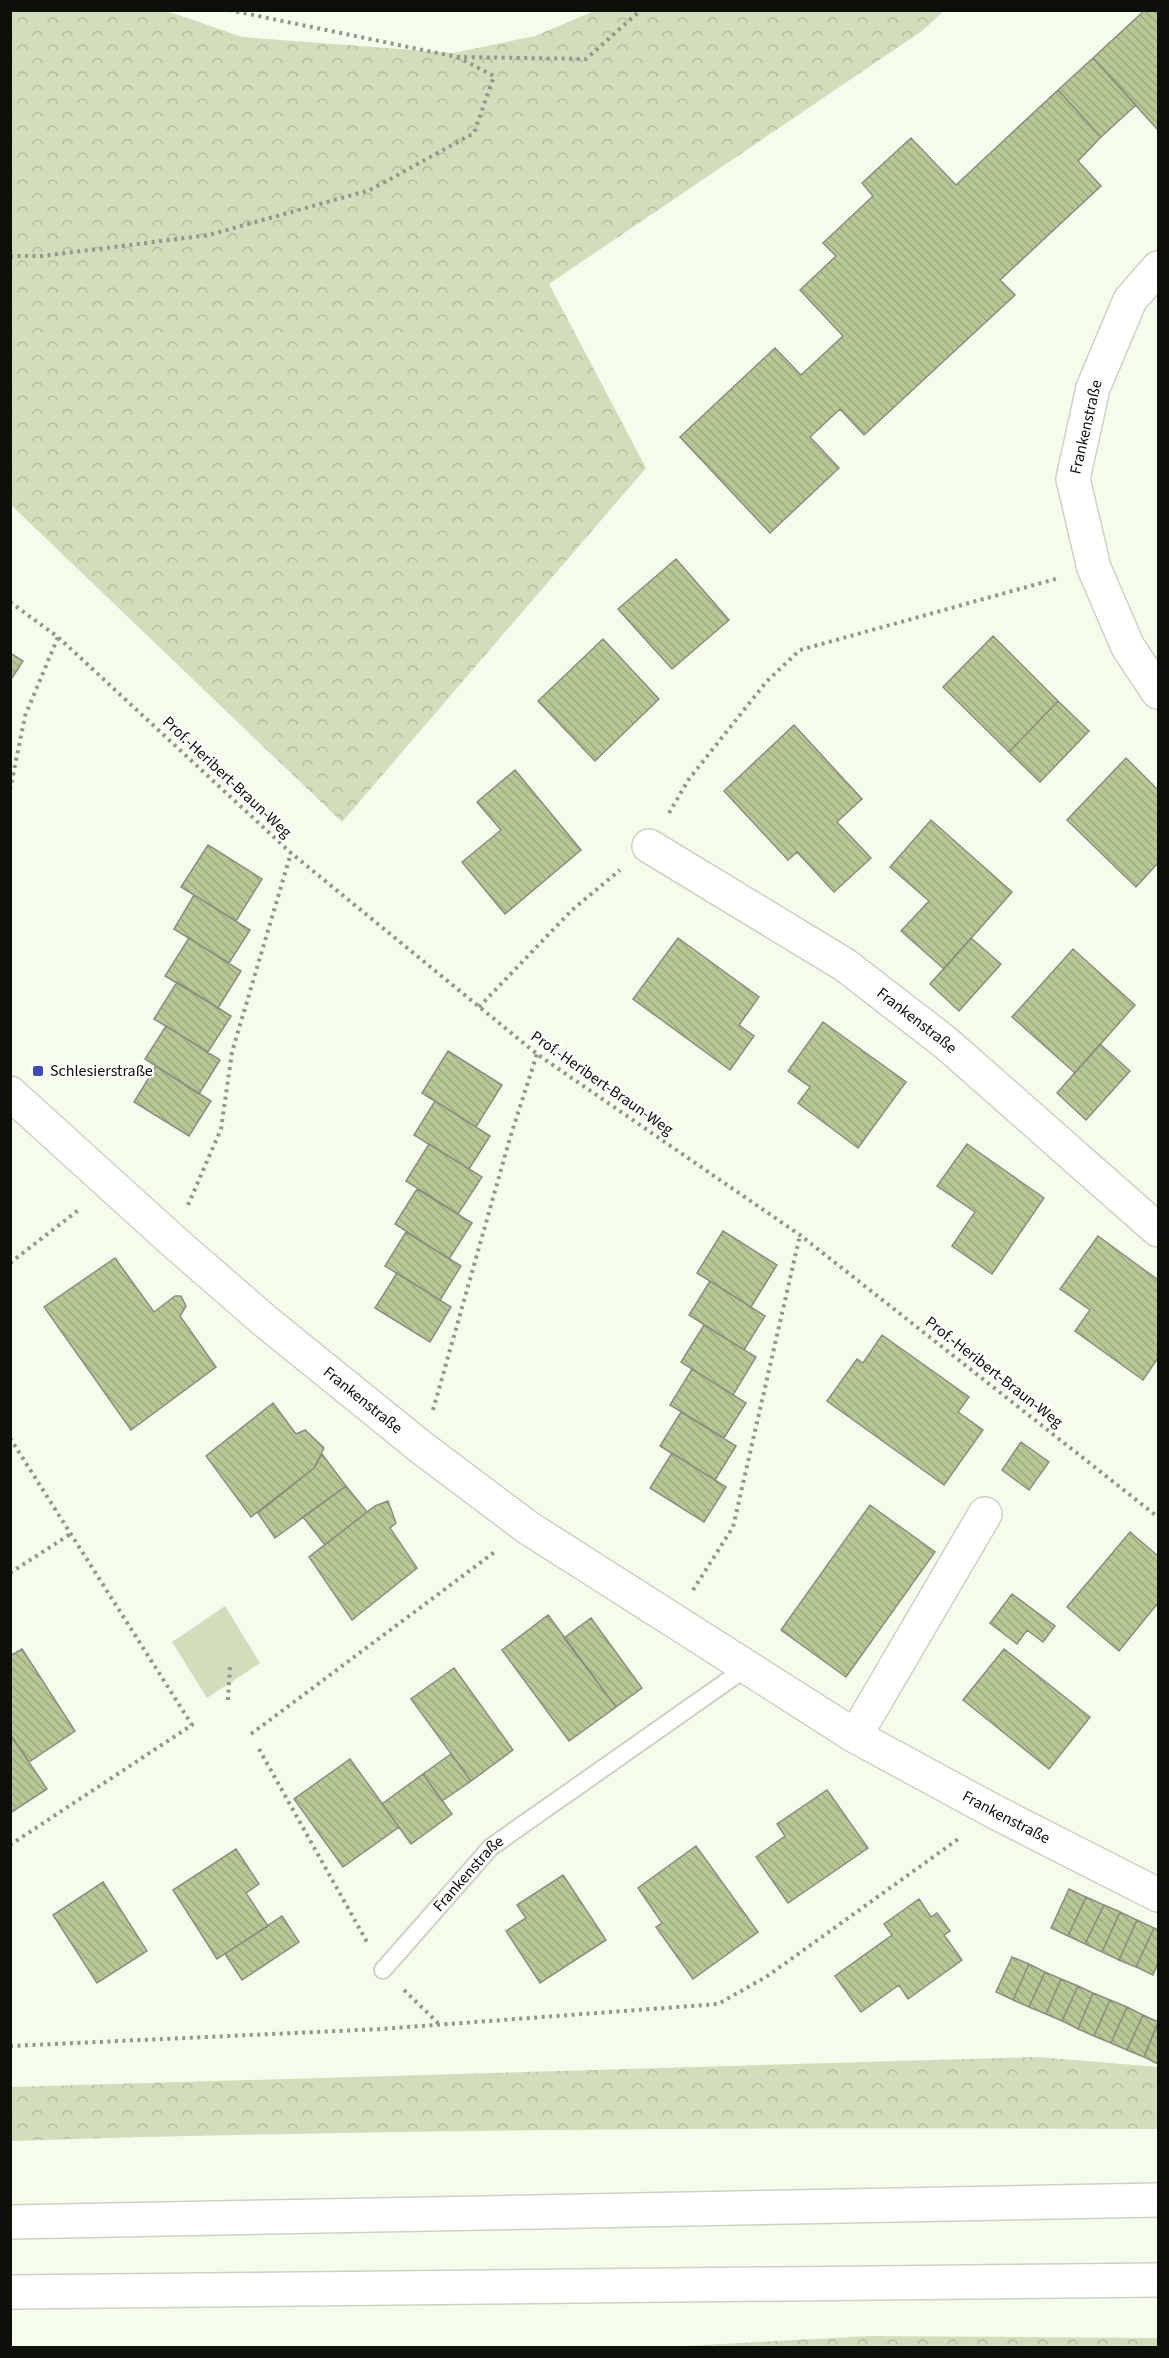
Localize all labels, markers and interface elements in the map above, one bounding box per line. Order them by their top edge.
street label: Frankenstraße [1064,378,1108,476]
street label: Prof.-Heribert-Braun-Weg [158,711,296,843]
street label: Frankenstraße [872,982,962,1059]
street label: Prof.-Heribert-Braun-Weg [526,1025,678,1141]
place label: Schlesierstraße [50,1060,153,1082]
marker: Schlesierstraße [31,1064,45,1078]
street label: Prof.-Heribert-Braun-Weg [920,1311,1068,1433]
street label: Frankenstraße [319,1361,407,1439]
street label: Frankenstraße [958,1785,1054,1849]
street label: Frankenstraße [428,1830,508,1916]

